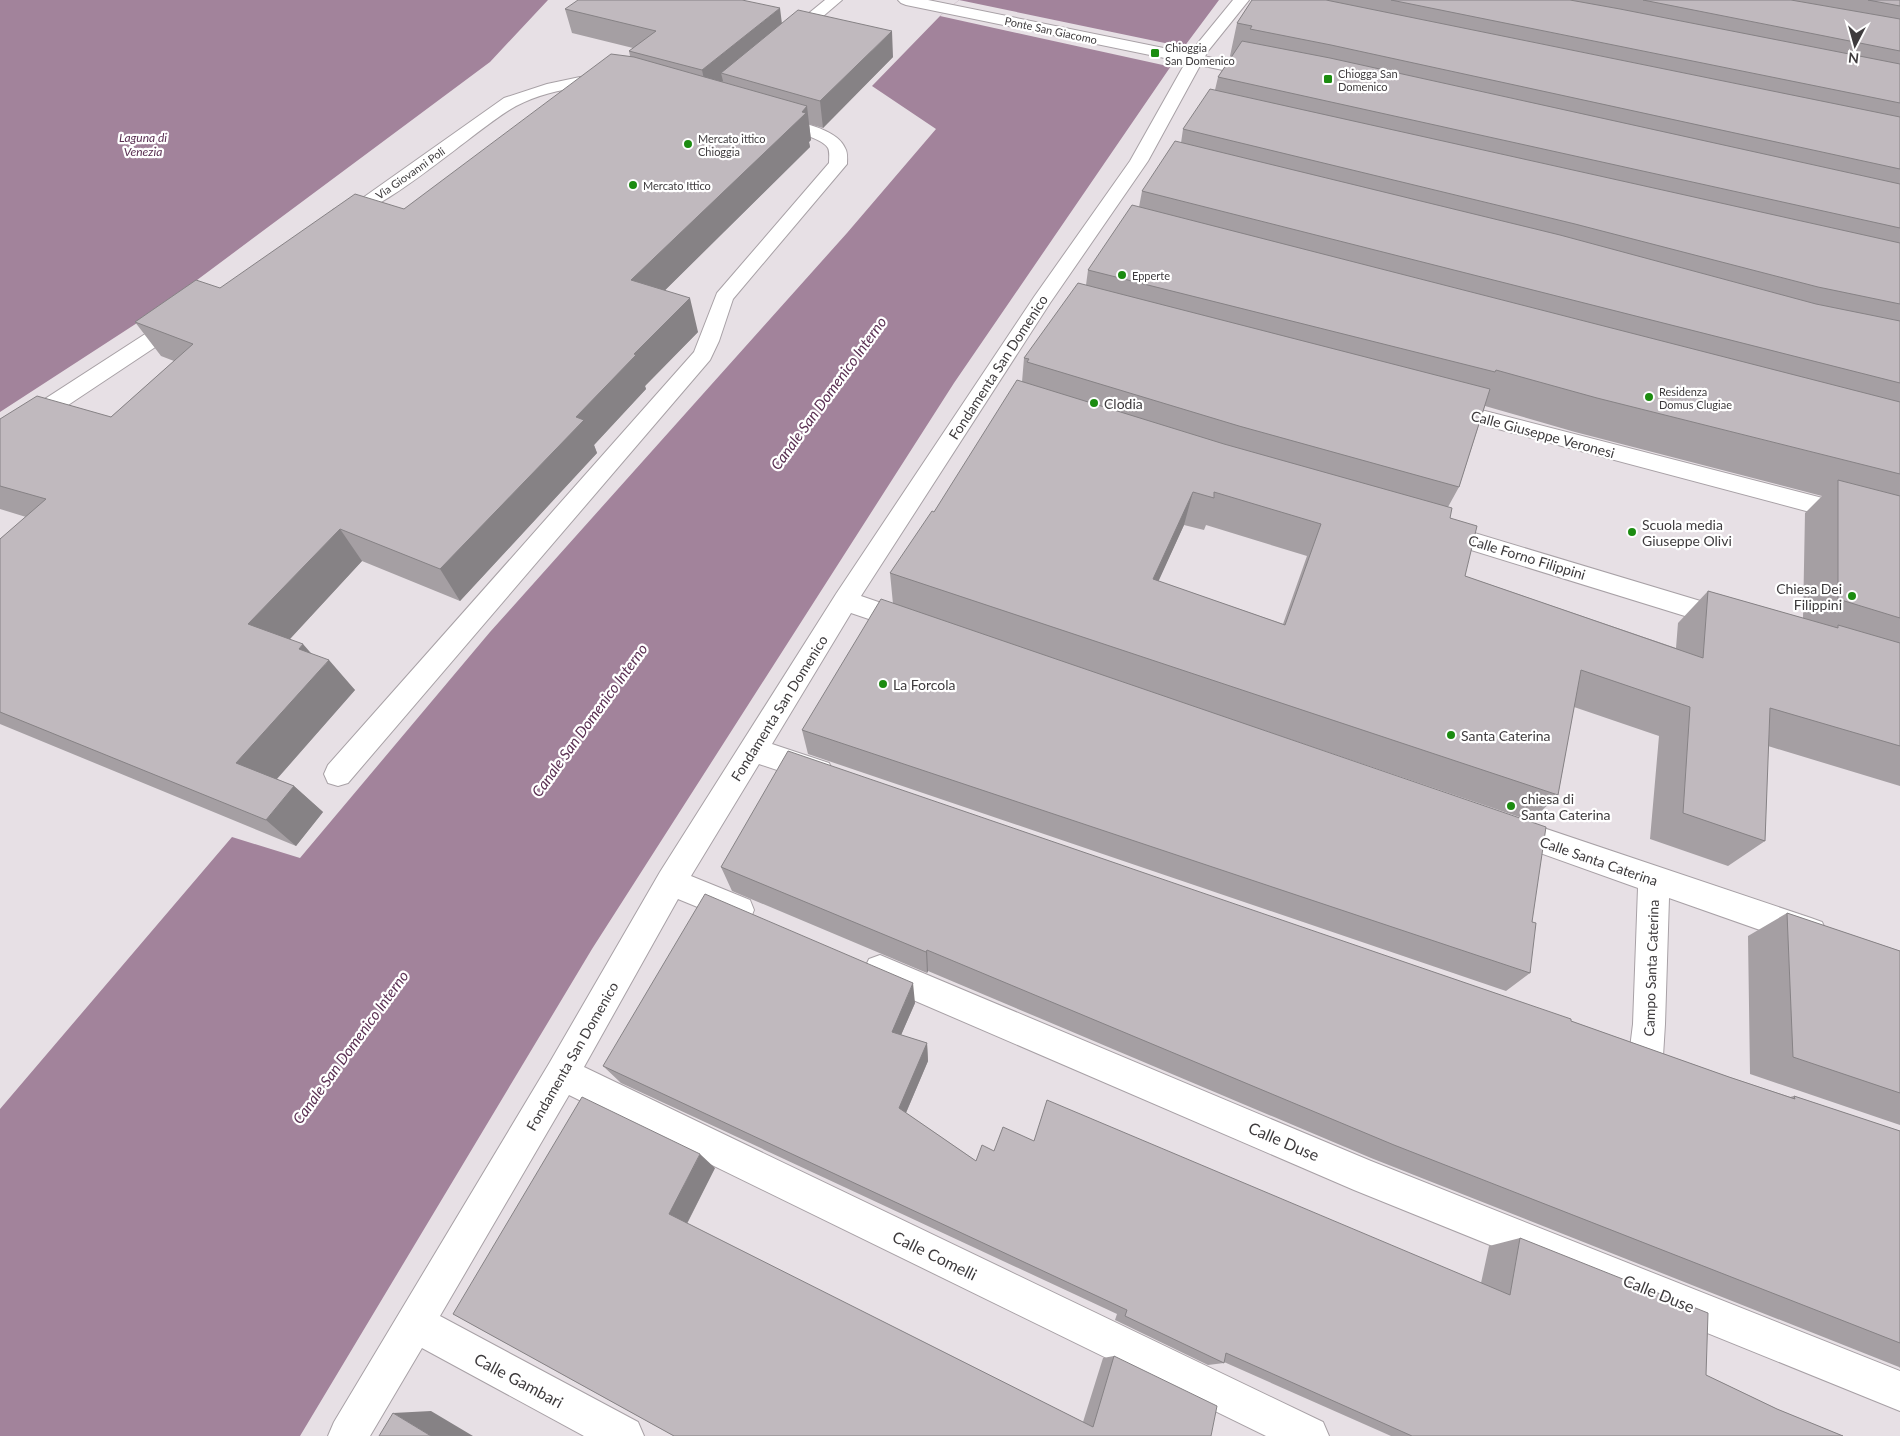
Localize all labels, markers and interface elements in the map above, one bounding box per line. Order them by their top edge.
street label: Ponte San Giacomo [1004,14,1098,46]
north arrow [1830,20,1880,70]
place label: Chioggia San Domenico [1165,41,1235,67]
marker: Chioggia San Domenico [1149,47,1161,59]
text: N [1847,49,1860,67]
place label: Chiogga San Domenico [1338,67,1398,93]
marker: Chiogga San Domenico [1322,73,1334,85]
water label: Laguna di Venezia [119,130,167,159]
place label: Mercato ittico Chioggia [698,132,766,158]
marker: Mercato ittico Chioggia [682,138,694,150]
street label: Via Giovanni Poli [373,144,447,202]
marker: Mercato Ittico [627,179,639,191]
place label: Mercato Ittico [643,179,711,192]
marker: Epperte [1116,269,1128,281]
place label: Epperte [1132,269,1170,282]
street label: Fondamenta San Domenico [945,291,1051,442]
water label: Canale San Domenico Interno [766,313,890,473]
place label: Residenza Domus Clugiae [1659,385,1732,411]
marker: Residenza Domus Clugiae [1643,391,1655,403]
place label: Clodia [1104,395,1143,412]
marker: Clodia [1088,397,1100,409]
street label: Calle Giuseppe Veronesi [1469,407,1617,461]
place label: Scuola media Giuseppe Olivi [1642,516,1732,549]
marker: Scuola media Giuseppe Olivi [1626,526,1638,538]
street label: Calle Forno Filippini [1466,531,1588,583]
place label: Chiesa Dei Filippini [1776,580,1842,613]
marker: Chiesa Dei Filippini [1846,590,1858,602]
street label: Fondamenta San Domenico [727,632,831,784]
water label: Canale San Domenico Interno [527,640,651,800]
place label: La Forcola [893,676,956,693]
marker: La Forcola [877,678,889,690]
place label: Santa Caterina [1461,727,1551,744]
marker: Santa Caterina [1445,729,1457,741]
place label: chiesa di Santa Caterina [1521,790,1611,823]
marker: chiesa di Santa Caterina [1505,800,1517,812]
street label: Calle Santa Caterina [1538,833,1660,889]
street label: Campo Santa Caterina [1640,899,1662,1037]
water label: Canale San Domenico Interno [288,967,412,1127]
street label: Fondamenta San Domenico [522,979,622,1133]
street label: Calle Duse [1246,1118,1322,1164]
street label: Calle Comelli [890,1226,980,1284]
street label: Calle Duse [1621,1270,1697,1316]
street label: Calle Gambari [471,1349,567,1411]

